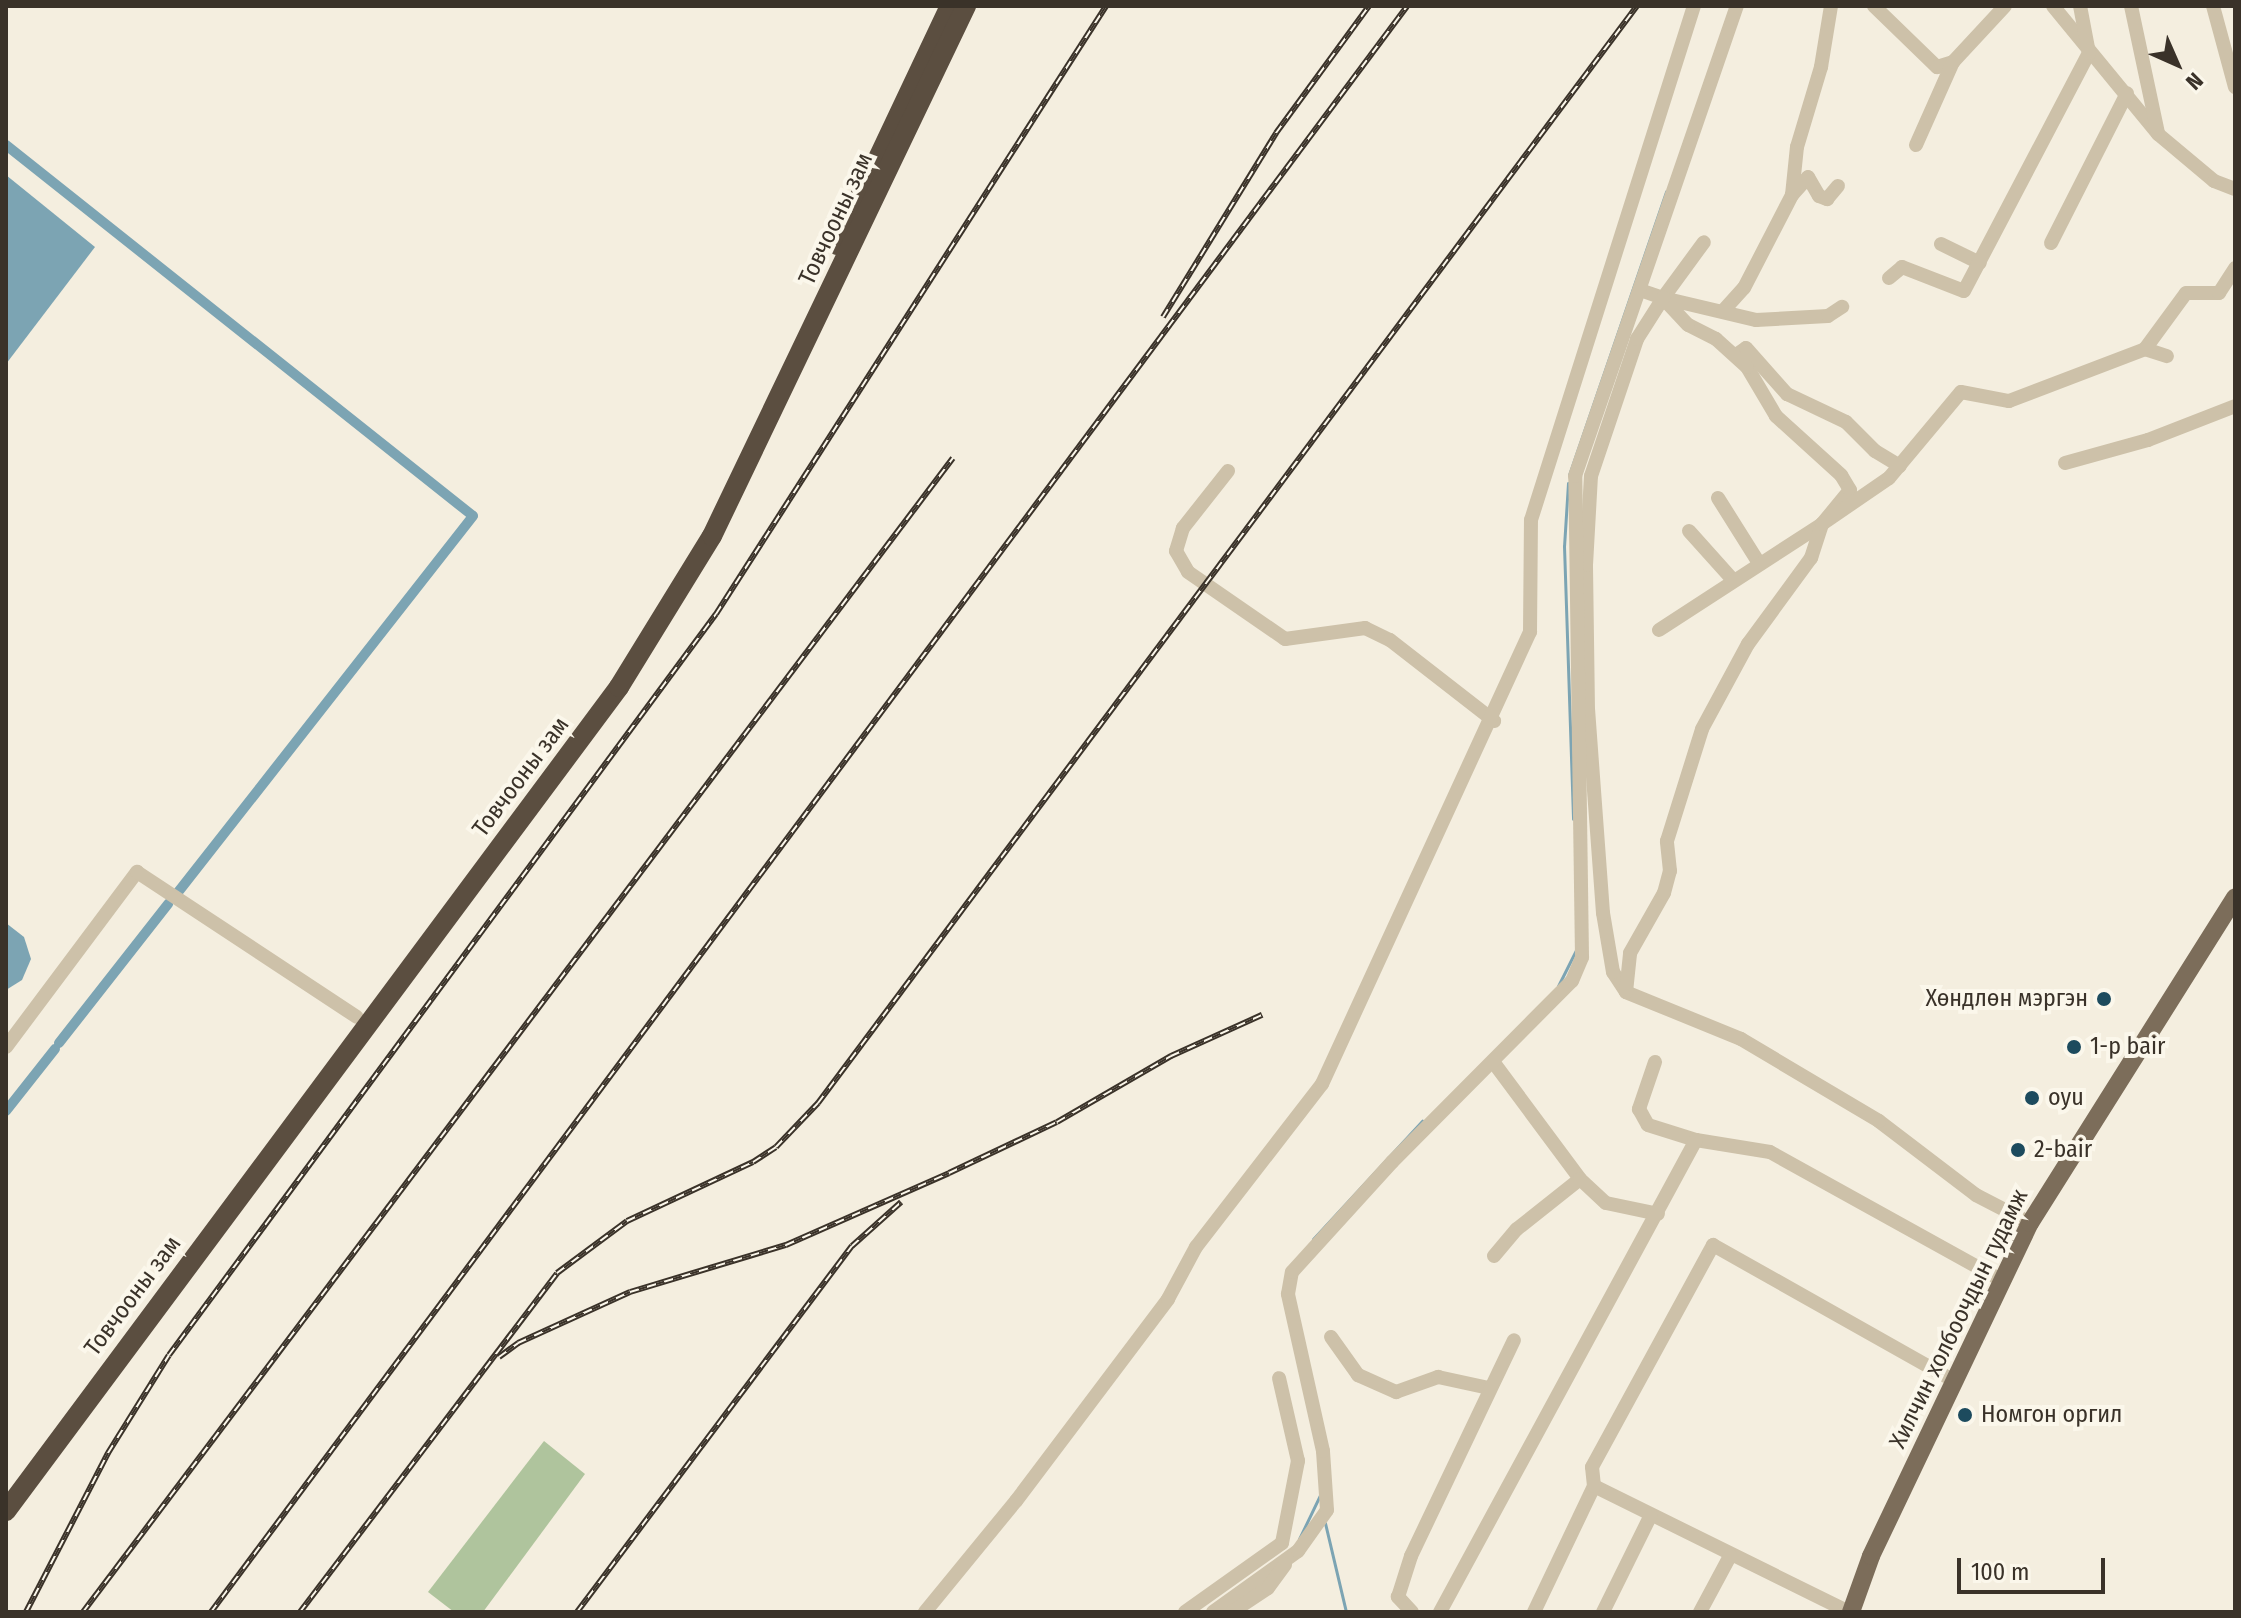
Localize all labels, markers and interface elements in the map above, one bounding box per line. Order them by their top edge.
north arrow [2137,24,2217,104]
text: N [2180,67,2209,96]
street label: Товчооны зам [793,148,879,290]
street label: Товчооны зам [467,711,575,843]
place label: Хөндлөн мэргэн [1925,985,2088,1013]
marker: Хөндлөн мэргэн [2095,990,2113,1008]
place label: 1-p bair [2090,1033,2165,1061]
marker: 1-p bair [2065,1038,2083,1056]
place label: oyu [2048,1084,2084,1112]
marker: oyu [2023,1089,2041,1107]
place label: 2-bair [2034,1136,2092,1164]
marker: 2-bair [2009,1141,2027,1159]
street label: Хилчин холбоочдын гудамж [1884,1185,2034,1453]
street label: Товчооны зам [79,1230,187,1362]
place label: Номгон оргил [1981,1401,2122,1429]
marker: Номгон оргил [1956,1406,1974,1424]
scale bar [1961,1542,2109,1592]
text: 100 m [1971,1558,2029,1586]

